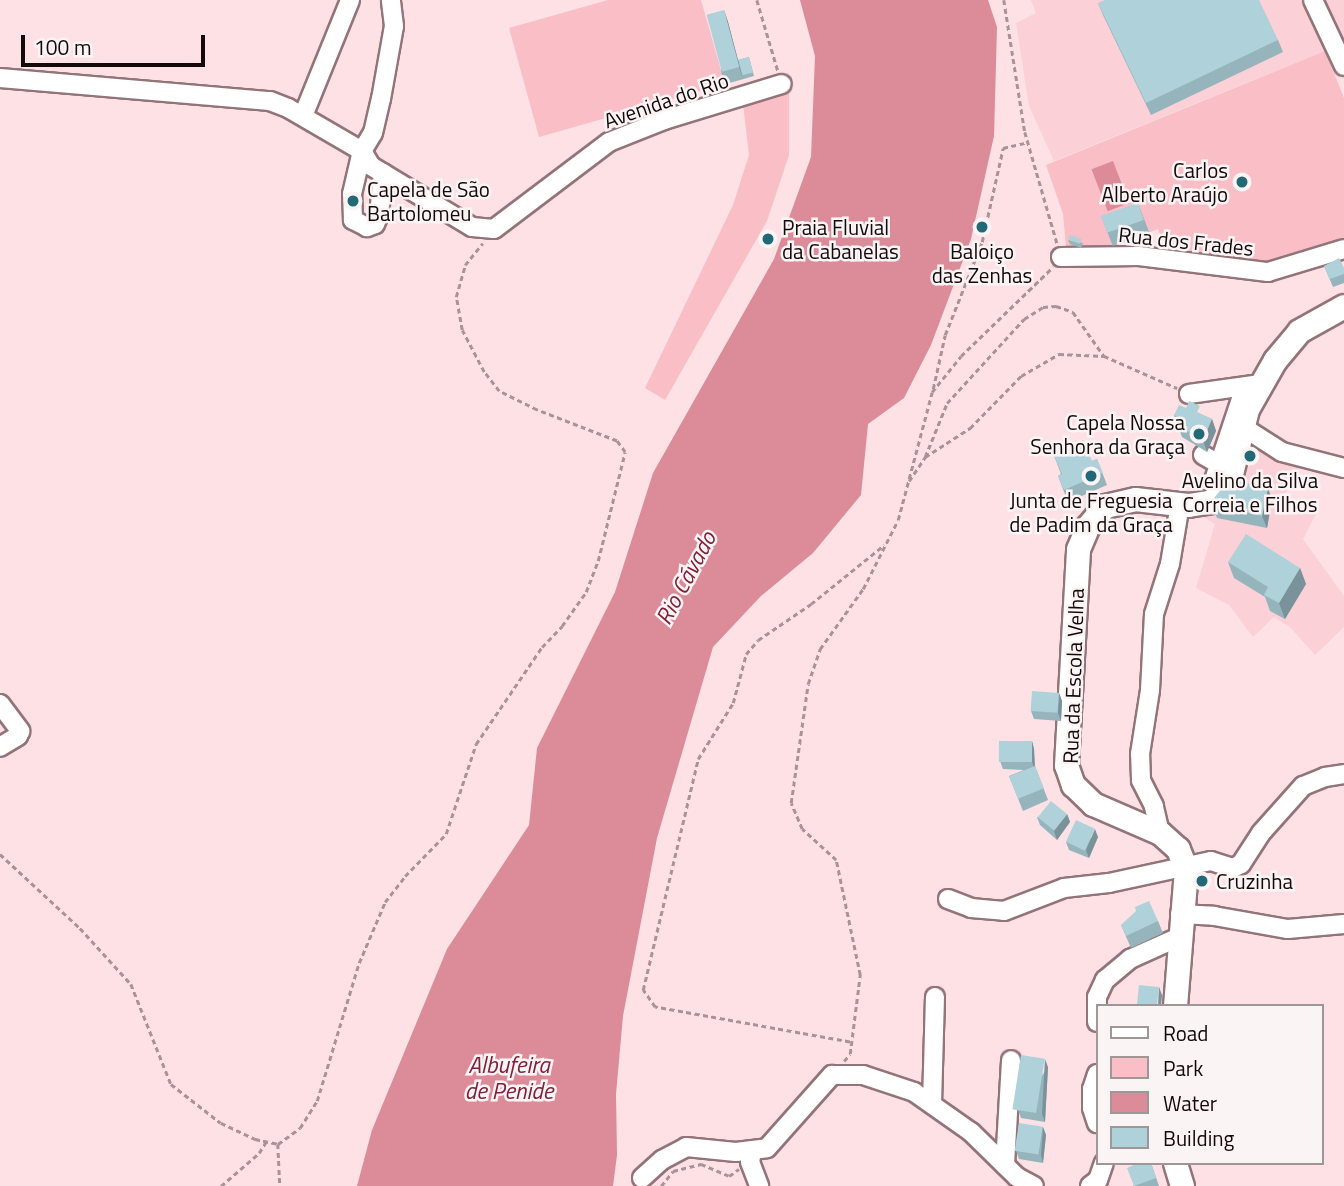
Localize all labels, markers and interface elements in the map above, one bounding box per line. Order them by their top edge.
scale bar [24,21,208,65]
text: 100 m [34,31,91,63]
street label: Avenida do Rio [600,67,732,133]
place label: Carlos Alberto Araújo [1101,157,1228,207]
marker: Carlos Alberto Araújo [1234,174,1250,190]
place label: Capela de São Bartolomeu [367,176,490,226]
marker: Capela de São Bartolomeu [345,193,361,209]
place label: Praia Fluvial da Cabanelas [782,214,899,264]
marker: Baloiço das Zenhas [974,219,990,235]
street label: Rua dos Frades [1117,221,1255,261]
marker: Praia Fluvial da Cabanelas [760,231,776,247]
place label: Baloiço das Zenhas [932,238,1032,288]
place label: Capela Nossa Senhora da Graça [1030,409,1185,459]
marker: Capela Nossa Senhora da Graça [1191,426,1207,442]
marker: Avelino da Silva Correia e Filhos [1242,448,1258,464]
place label: Avelino da Silva Correia e Filhos [1182,467,1318,517]
marker: Junta de Freguesia de Padim da Graça [1083,468,1099,484]
place label: Junta de Freguesia de Padim da Graça [1009,487,1173,537]
water label: Rio Cávado [650,527,722,629]
street label: Rua da Escola Velha [1057,588,1089,764]
place label: Cruzinha [1216,868,1293,894]
marker: Cruzinha [1194,873,1210,889]
legend [1096,1004,1323,1165]
text: Road [1163,1017,1208,1049]
water label: Albufeira de Penide [465,1051,553,1105]
text: Park [1163,1052,1203,1084]
text: Water [1163,1087,1217,1119]
text: Building [1163,1122,1234,1154]

